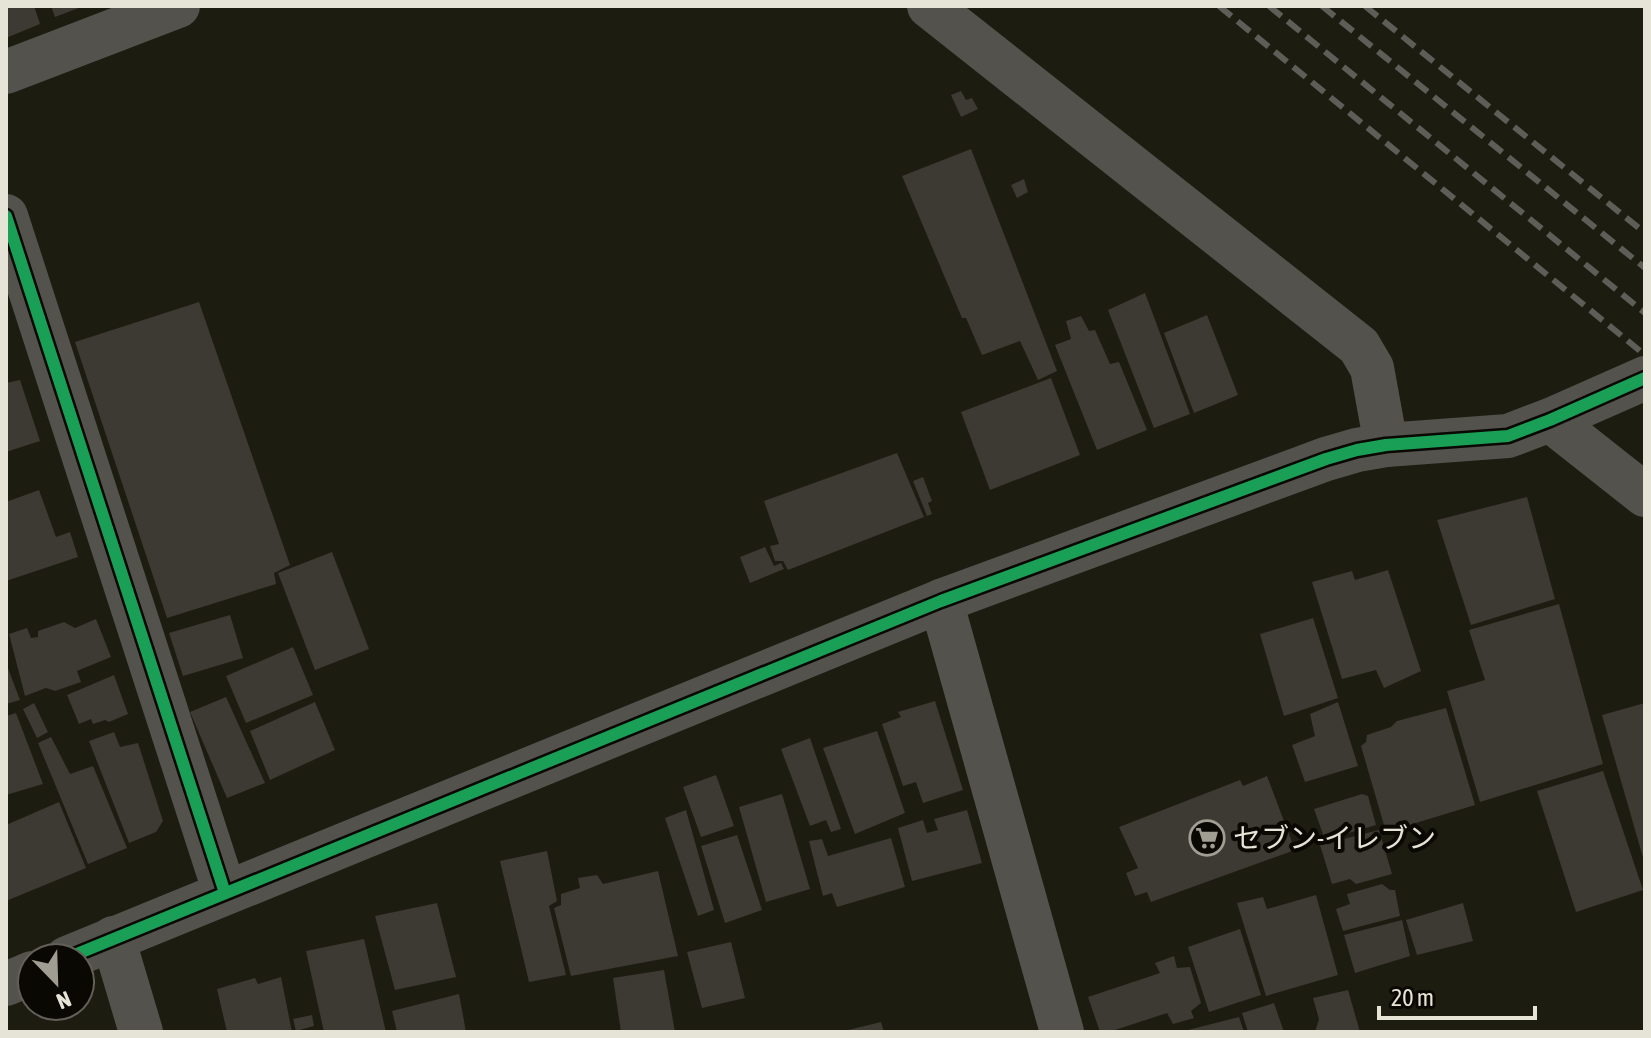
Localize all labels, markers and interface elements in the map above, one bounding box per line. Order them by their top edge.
supermarket icon: セブン-イレブン [1188,819,1226,857]
place label: セブン-イレブン [1233,822,1436,854]
north arrow [16,942,96,1022]
scale bar [1379,970,1535,1020]
text: 20 m [1391,984,1434,1011]
text: N [53,986,75,1015]

